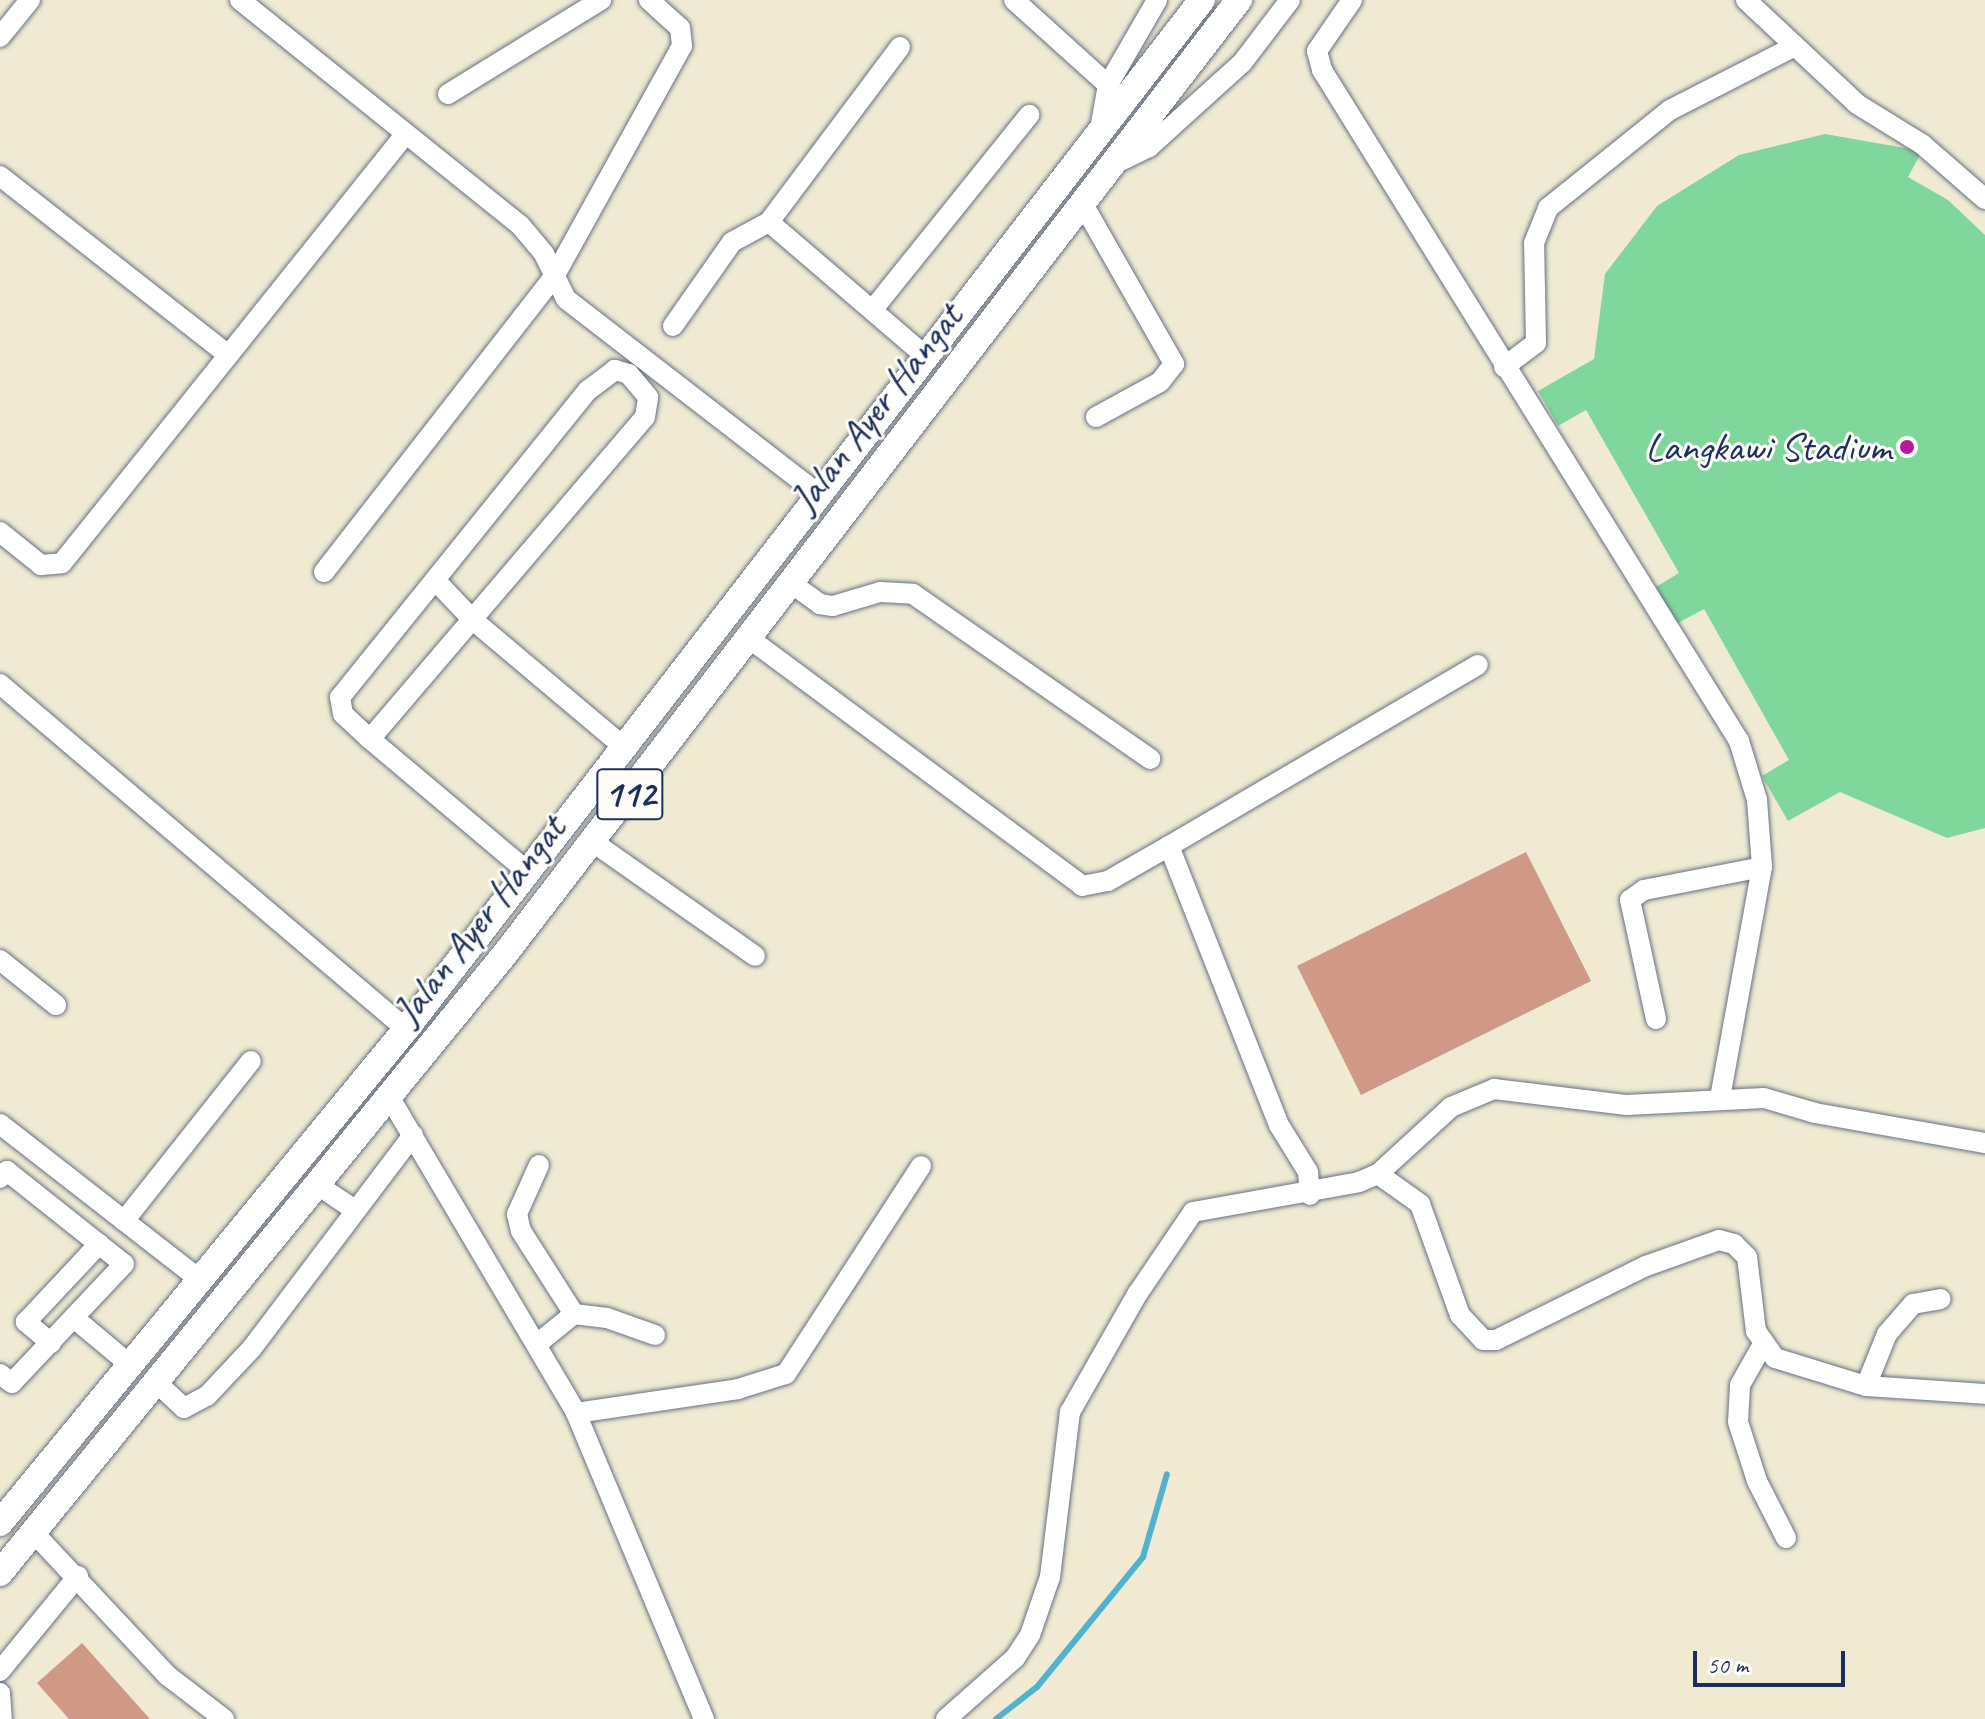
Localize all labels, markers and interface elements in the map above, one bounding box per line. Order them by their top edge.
street label: Jalan Ayer Hangat [779,294,973,522]
place label: Langkawi Stadium [1644,423,1891,471]
marker: Langkawi Stadium [1898,438,1916,456]
road number: 112 [596,760,664,828]
street label: Jalan Ayer Hangat [382,806,576,1034]
scale bar [1697,1635,1849,1685]
text: 50 m [1707,1650,1748,1680]

